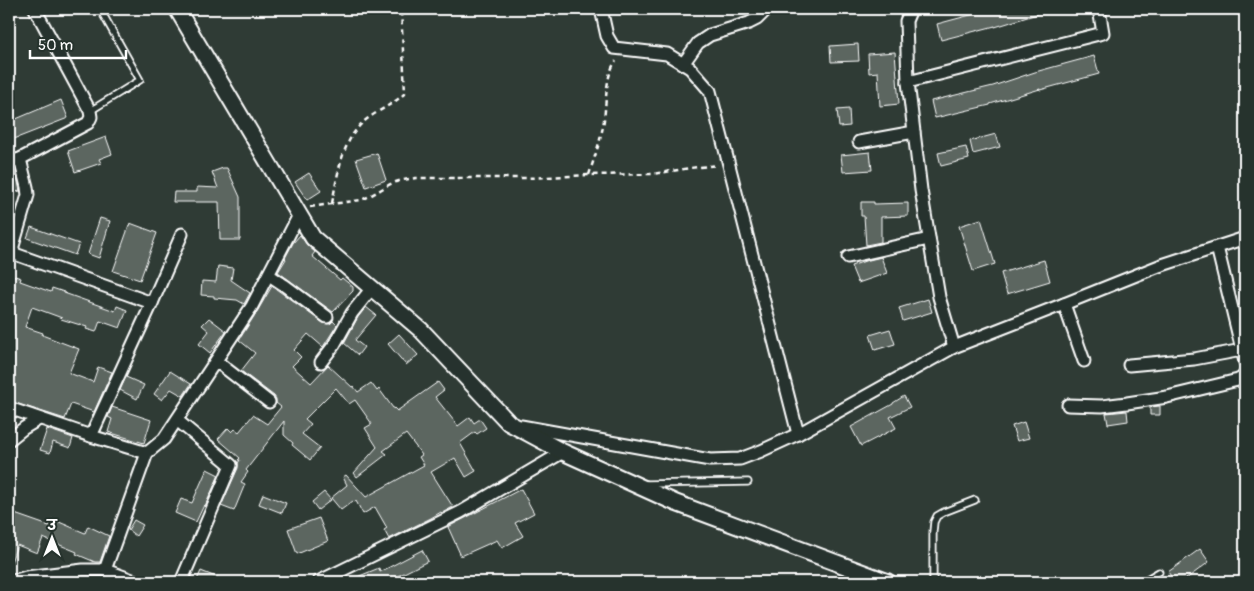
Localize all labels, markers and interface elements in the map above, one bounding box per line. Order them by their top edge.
scale bar [30,28,126,60]
text: 50 m [38,36,73,55]
north arrow [28,514,78,564]
text: उ [45,517,58,534]

